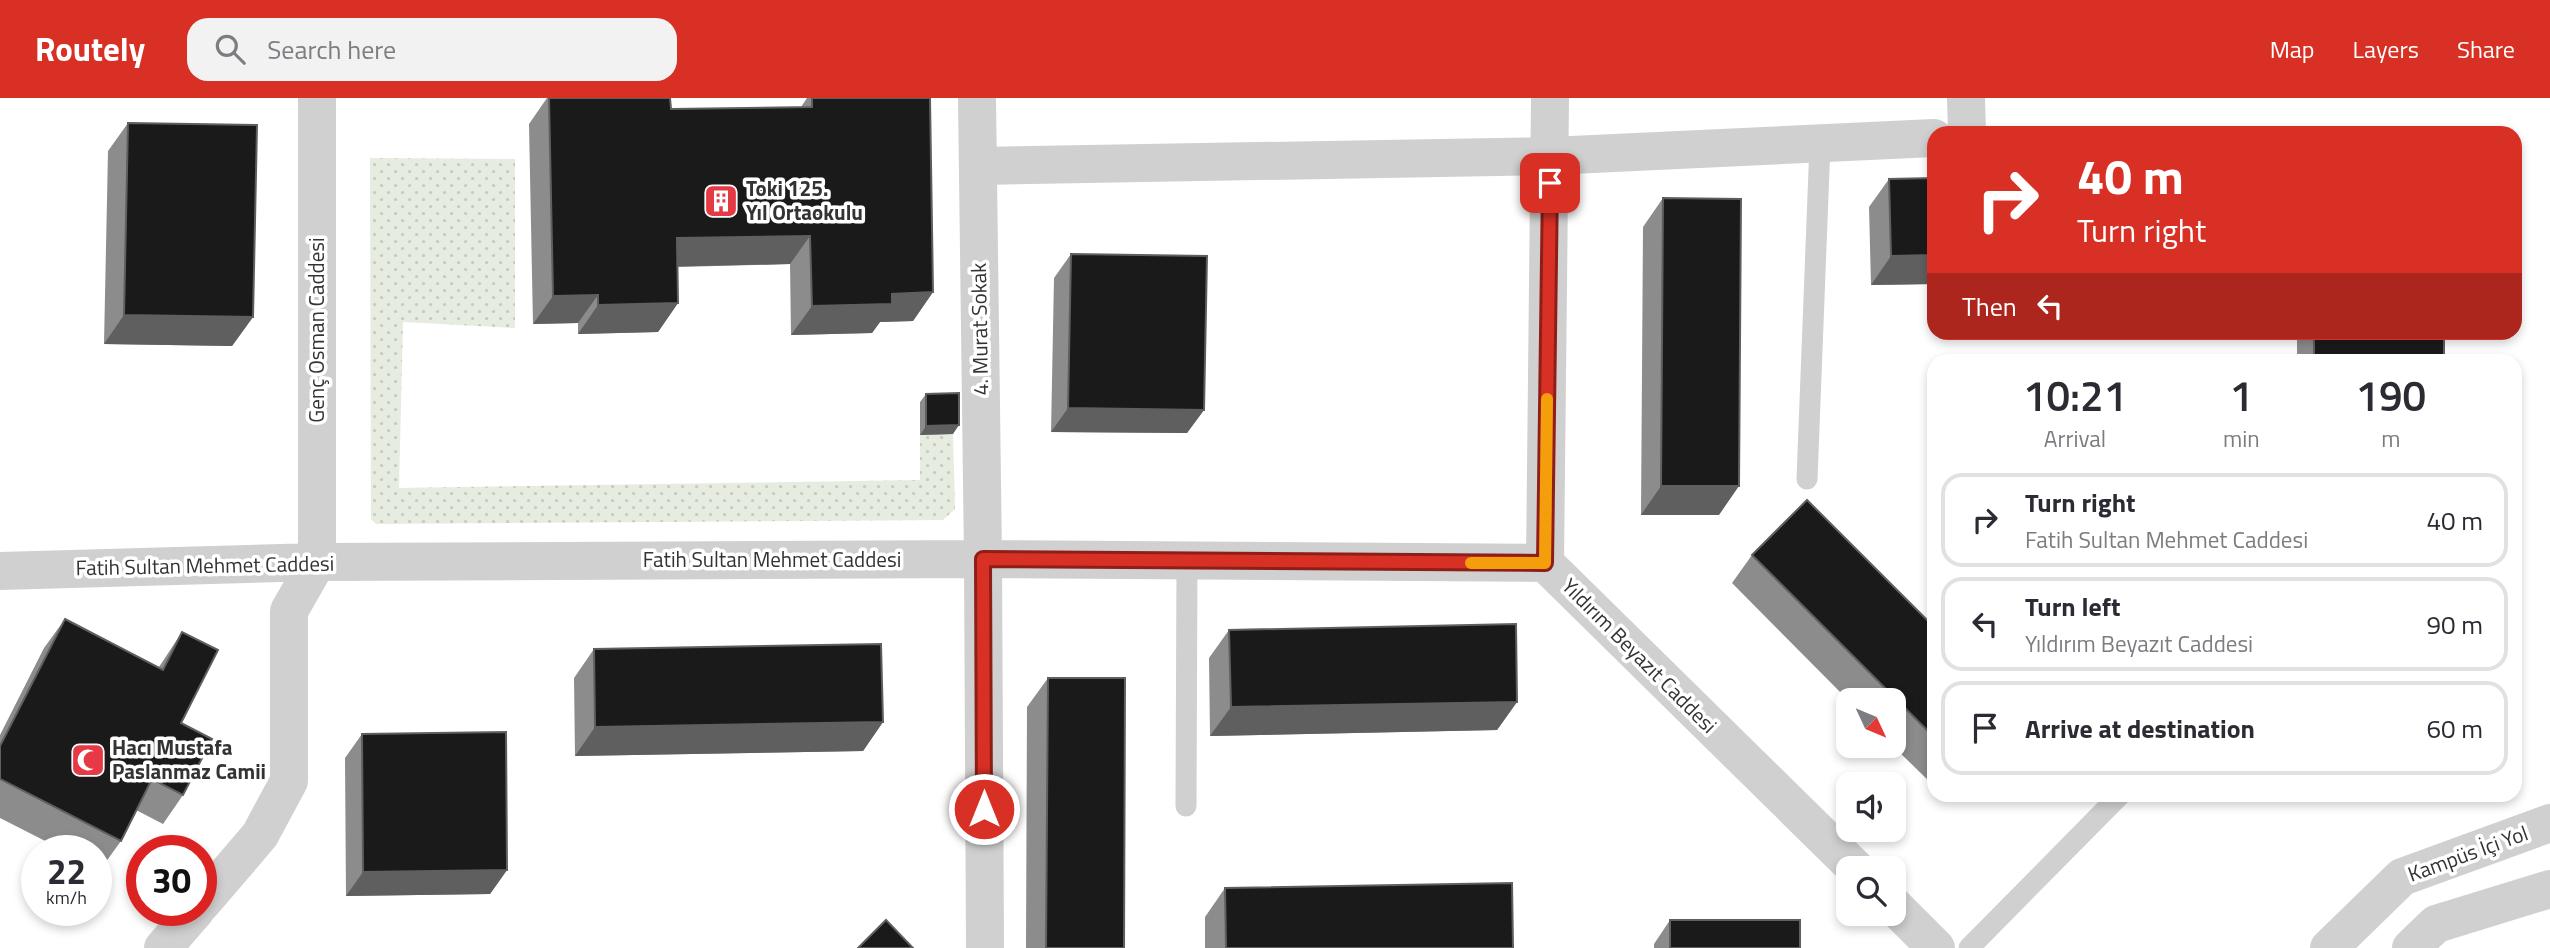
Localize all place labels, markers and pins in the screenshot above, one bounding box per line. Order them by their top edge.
pin [1520,153,1580,213]
place label: Toki 125. Yıl Ortaokulu [746,172,863,228]
building icon: Toki 125. Yıl Ortaokulu [702,182,740,220]
place label: Hacı Mustafa Paslanmaz Camii [112,731,266,787]
mosque icon: Hacı Mustafa Paslanmaz Camii [69,741,107,779]

